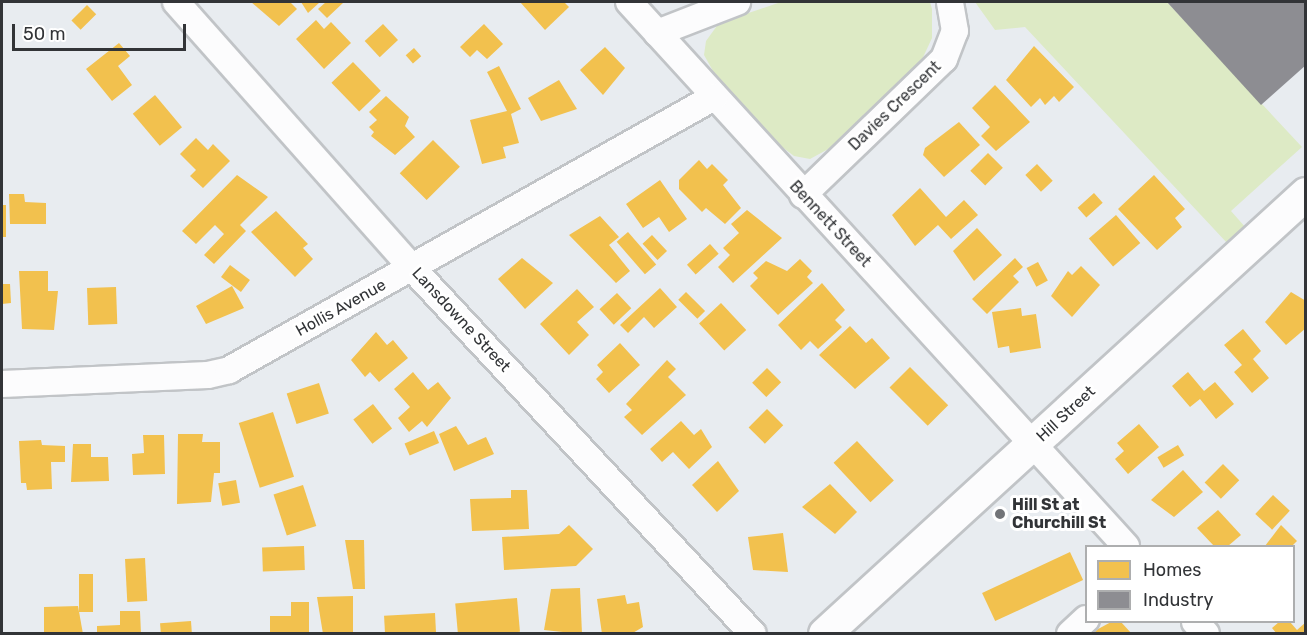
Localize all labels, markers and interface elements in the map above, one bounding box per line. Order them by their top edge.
scale bar [15,12,189,50]
text: 50 m [23,23,66,45]
street label: Davies Crescent [845,57,945,155]
street label: Bennett Street [785,177,875,271]
street label: Lansdowne Street [408,264,514,376]
street label: Hollis Avenue [292,275,390,341]
street label: Hill Street [1033,382,1099,446]
place label: Hill St at Churchill St [1012,495,1106,533]
marker: Hill St at Churchill St [993,507,1007,521]
legend [1085,545,1295,623]
text: Homes [1143,559,1201,581]
text: Industry [1143,589,1213,611]

